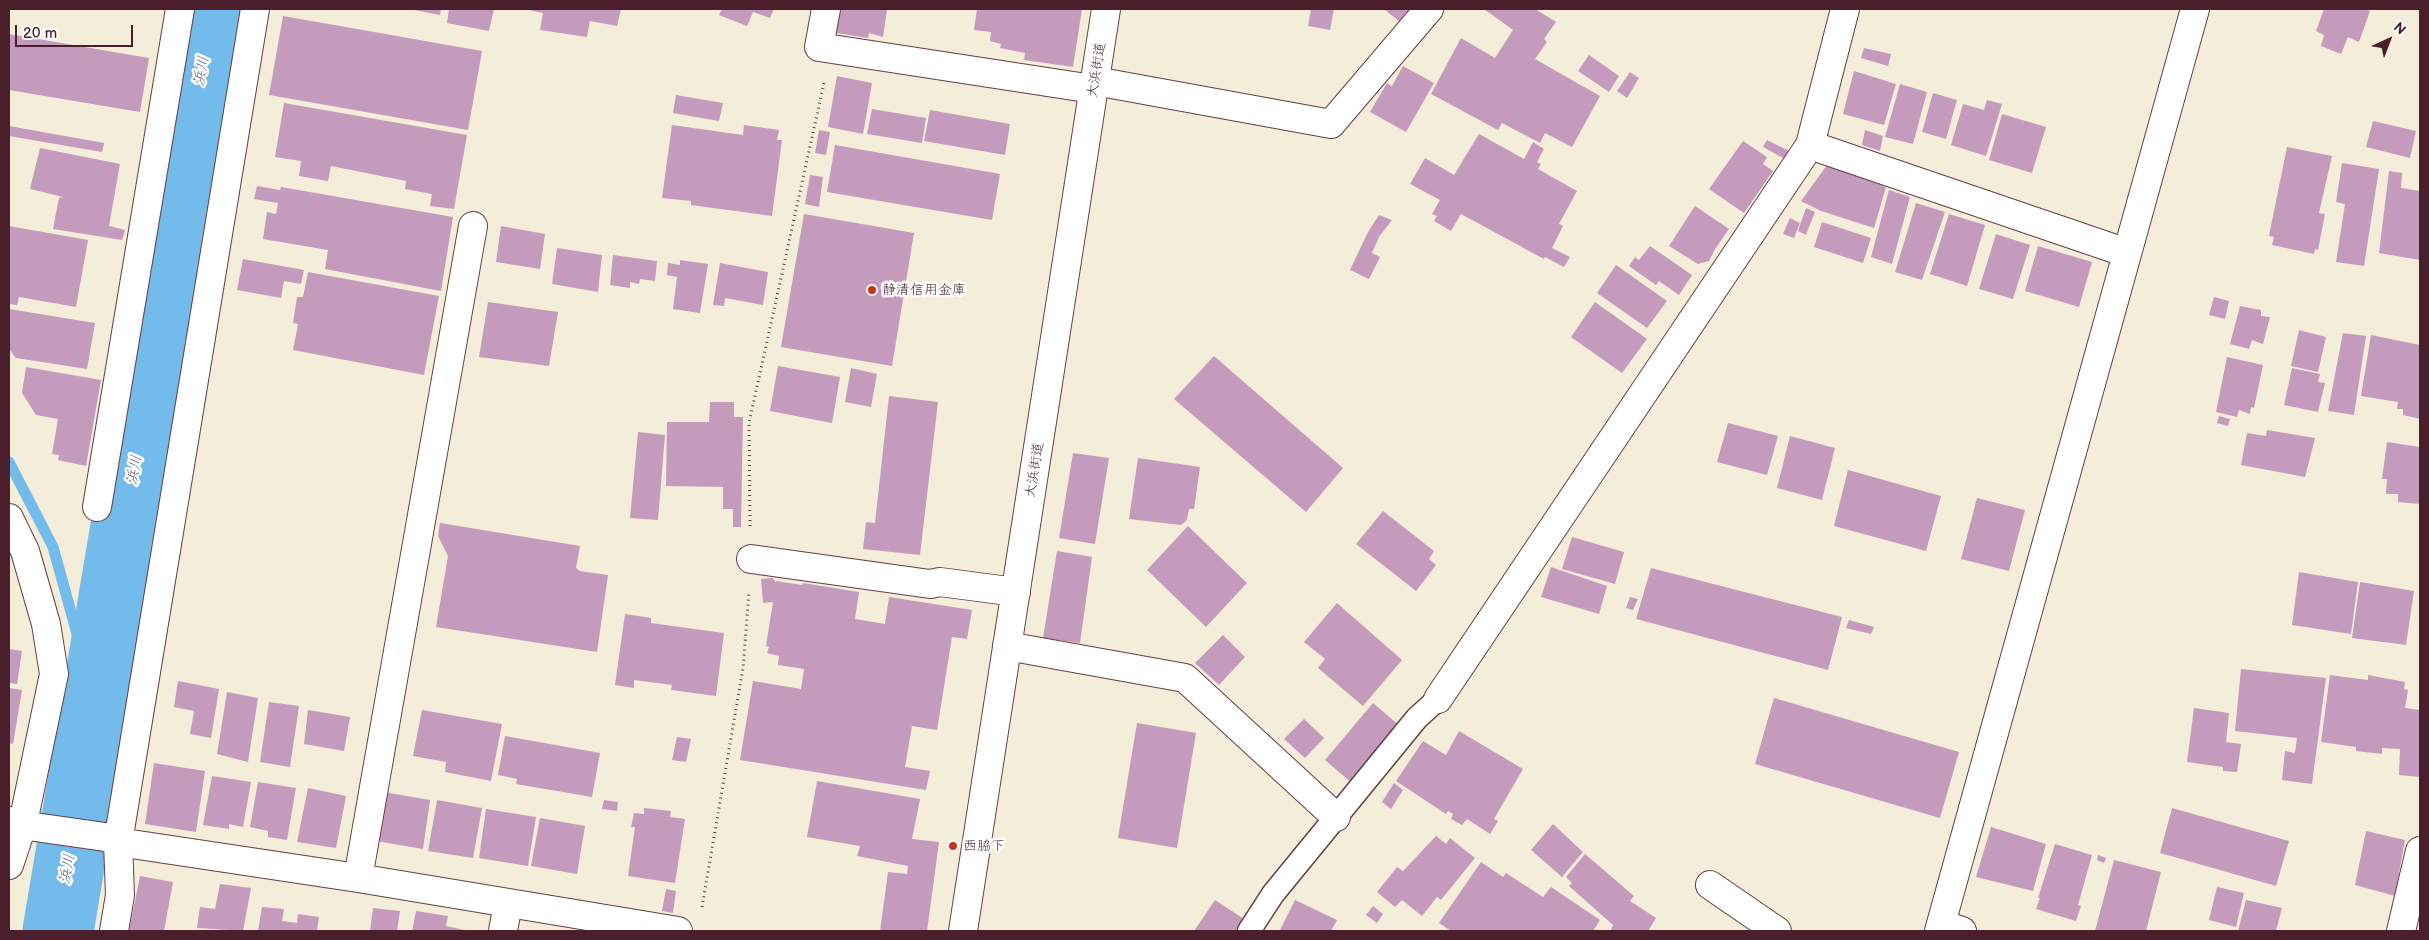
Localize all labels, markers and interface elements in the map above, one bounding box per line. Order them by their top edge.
scale bar [18,15,135,47]
north arrow [2364,15,2414,65]
text: N [2390,19,2409,38]
text: 20 m [23,24,57,43]
street label: 大浜街道 [1084,41,1110,99]
water label: 浜川 [191,55,213,87]
place label: 静清信用金庫 [882,282,966,298]
marker: 静清信用金庫 [866,284,878,296]
street label: 大浜街道 [1022,441,1048,499]
water label: 浜川 [124,454,146,486]
place label: 西脇下 [963,838,1005,854]
marker: 西脇下 [947,840,959,852]
water label: 浜川 [57,853,79,885]

